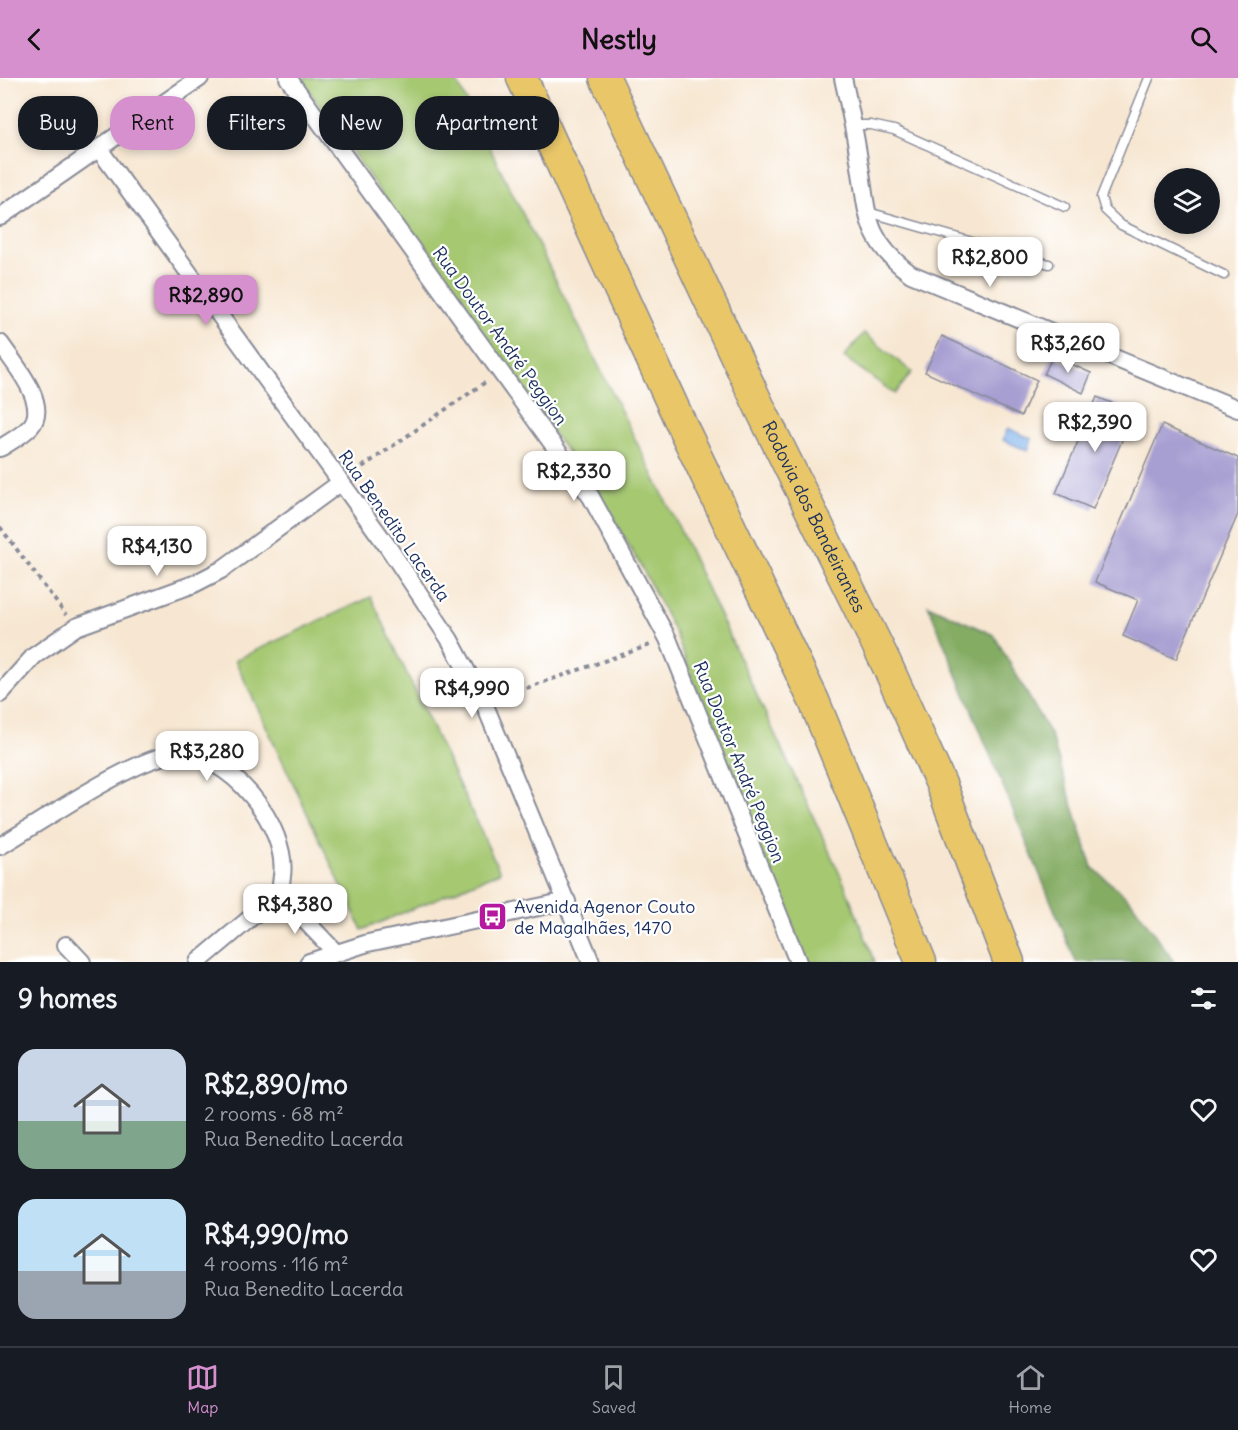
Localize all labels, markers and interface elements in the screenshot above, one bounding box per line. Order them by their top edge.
text: Nestly [581,22,657,56]
icon: back [18,23,51,56]
icon: search [1187,23,1220,56]
chip: Buy [18,96,98,150]
chip: Rent [110,96,195,150]
chip: Filters [207,96,307,150]
chip: New [319,96,403,150]
chip: Apartment [415,96,559,150]
map controls [1154,168,1220,234]
button: layers [1154,168,1220,234]
pin: R$2,800 [935,237,1045,288]
street label: Rua Doutor André Peggion [428,242,573,430]
text: R$2,800 [952,244,1028,269]
pin: R$2,890 [151,275,261,326]
text: R$2,890 [168,282,244,307]
pin: R$3,260 [1013,323,1123,374]
text: R$3,260 [1030,330,1106,355]
pin: R$2,390 [1040,402,1150,453]
text: R$2,390 [1058,409,1132,434]
street label: Rodovia dos Bandeirantes [757,417,871,616]
street label: Rua Benedito Lacerda [334,446,455,606]
pin: R$2,330 [519,451,629,502]
text: R$2,330 [537,458,611,483]
pin: R$4,130 [102,526,212,577]
text: R$4,130 [121,533,193,558]
street label: Rua Doutor André Peggion [688,658,790,866]
pin: R$4,990 [417,668,527,719]
text: R$4,990 [434,675,510,700]
pin: R$3,280 [152,731,262,782]
text: R$3,280 [170,738,245,763]
pin: R$4,380 [240,884,350,935]
text: R$4,380 [257,891,333,916]
place label: Avenida Agenor Couto de Magalhães, 1470 [514,895,695,939]
bus stop icon: Avenida Agenor Couto de Magalhães, 1470 [477,901,509,933]
text: 9 homes [18,982,117,1015]
icon: filters [1187,982,1220,1015]
text: R$2,890/mo [204,1068,348,1101]
icon: home [66,1073,138,1145]
icon: heart [1187,1093,1220,1126]
text: 2 rooms · 68 m² [204,1101,344,1126]
text: Rua Benedito Lacerda [204,1126,403,1151]
text: R$4,990/mo [204,1218,349,1251]
icon: home [66,1223,138,1295]
icon: heart [1187,1243,1220,1276]
text: 4 rooms · 116 m² [204,1251,349,1276]
text: Rua Benedito Lacerda [204,1276,403,1301]
tab: Map [186,1361,219,1417]
tab: Saved [592,1361,636,1417]
tab: Home [1009,1361,1052,1417]

